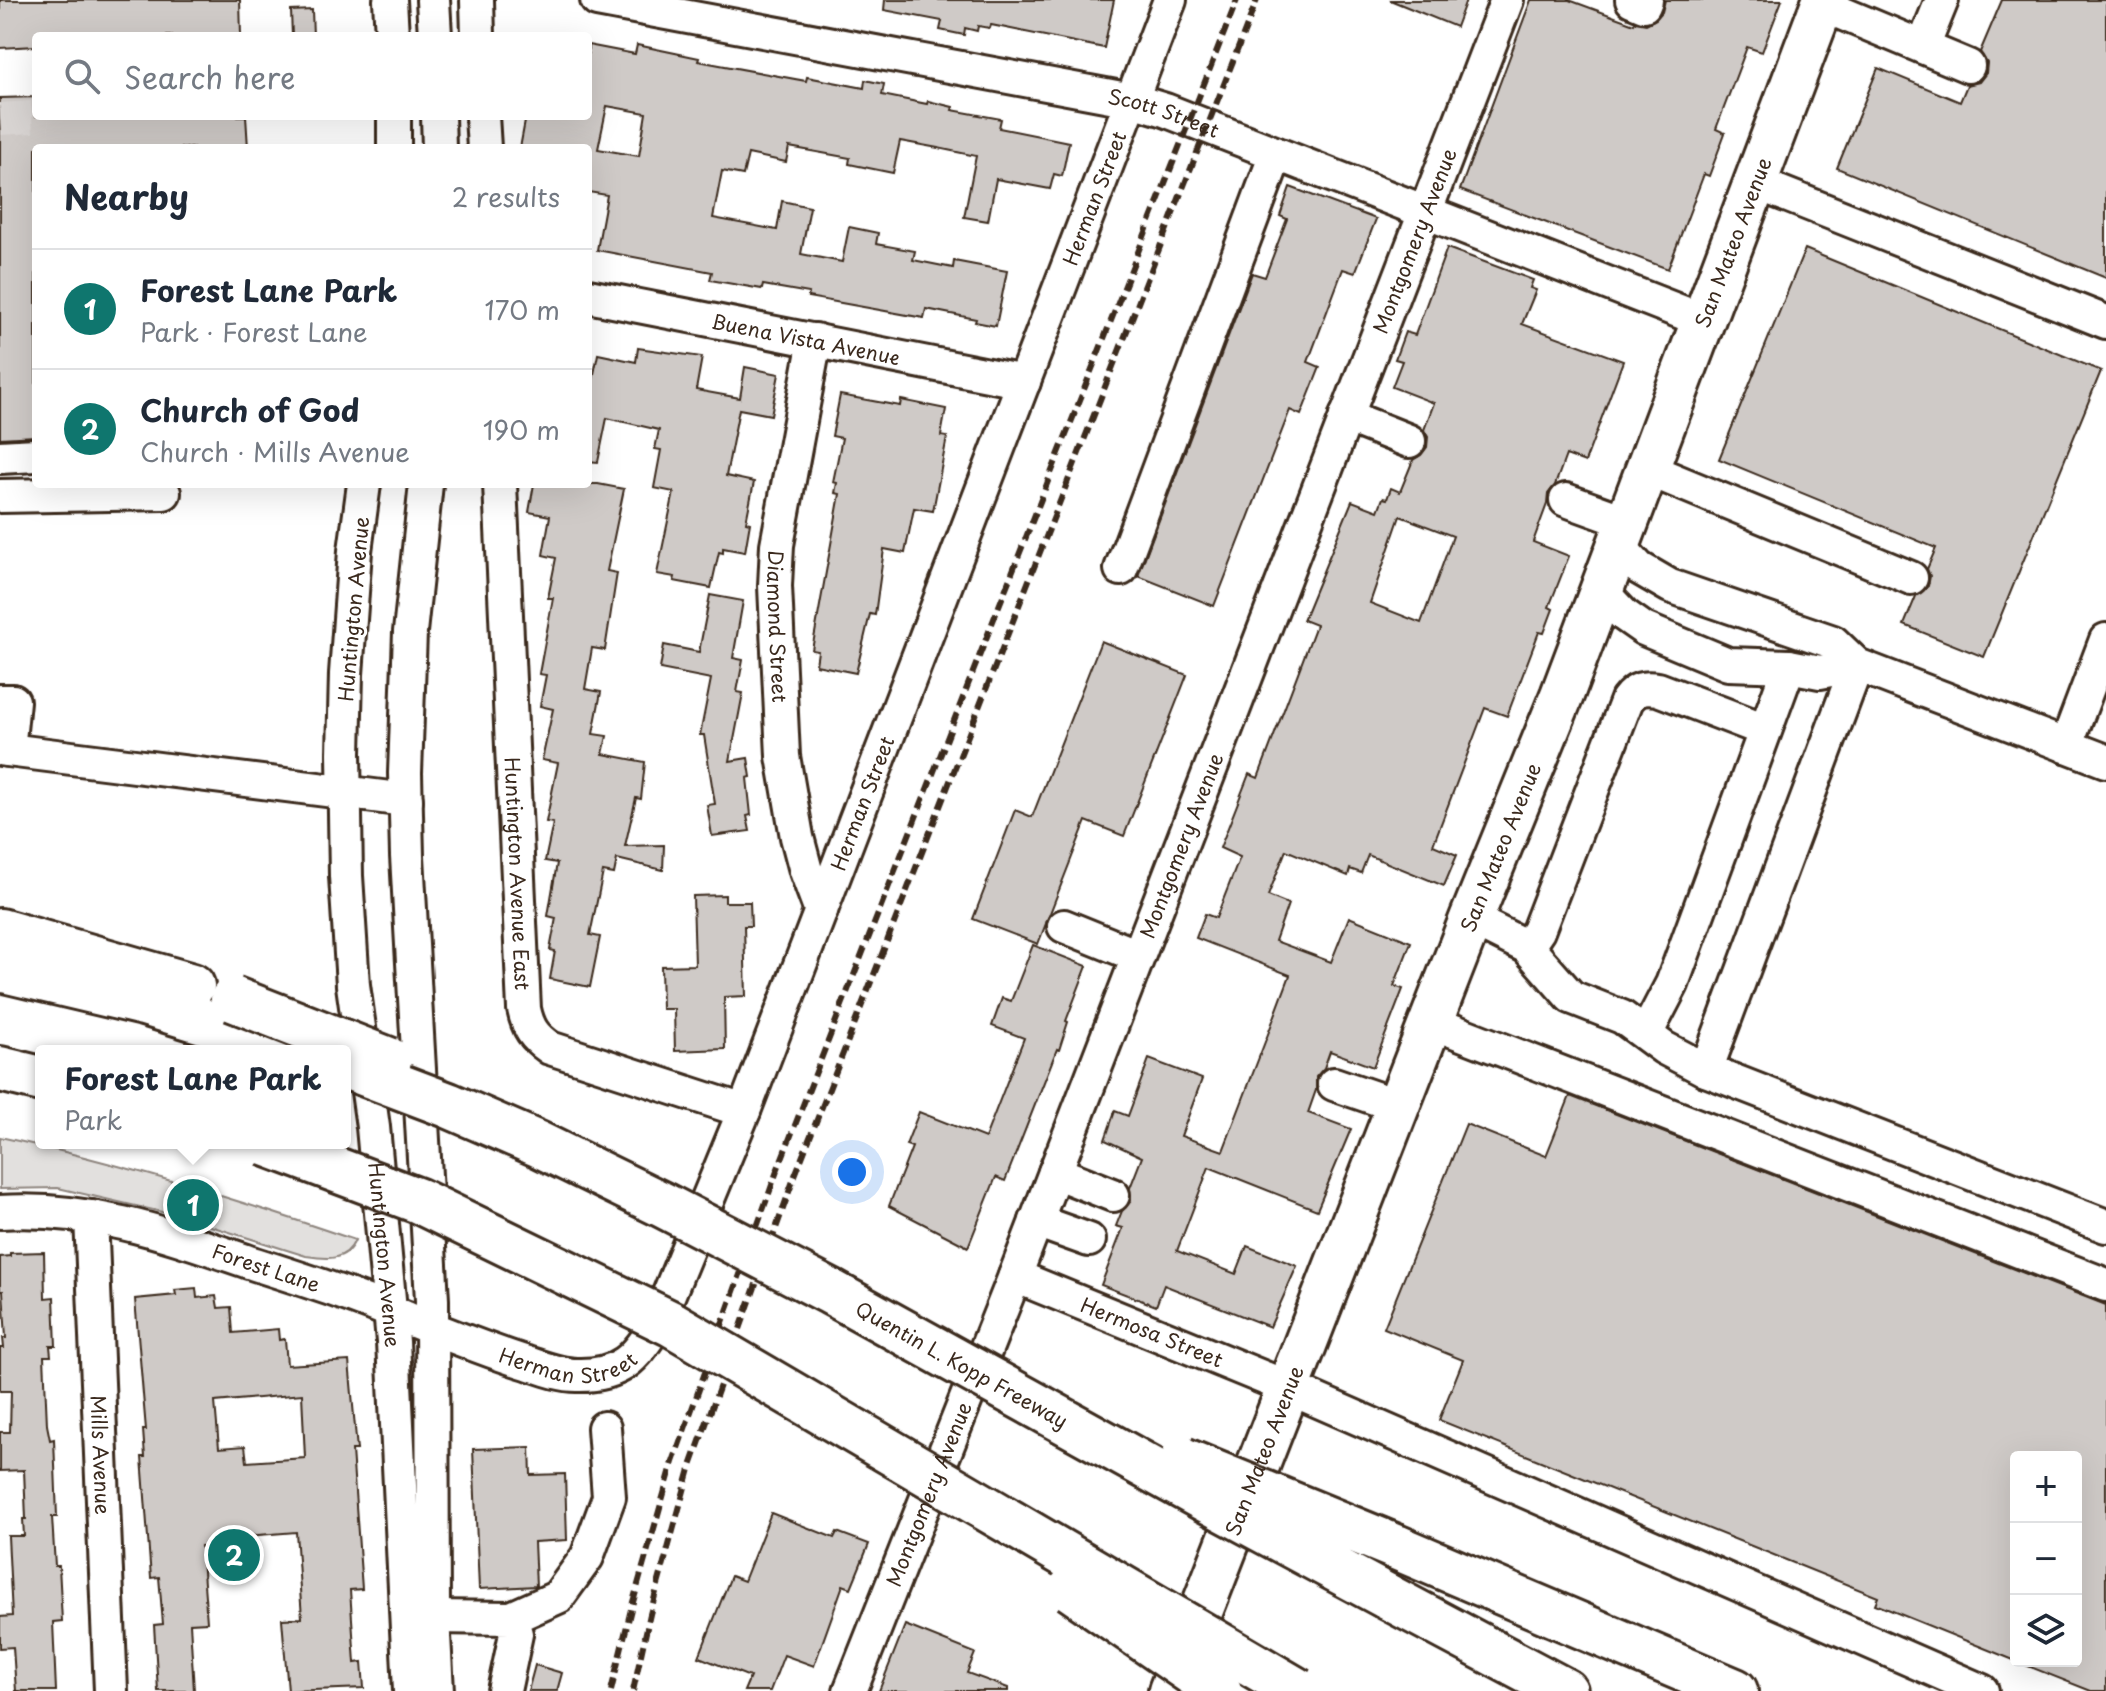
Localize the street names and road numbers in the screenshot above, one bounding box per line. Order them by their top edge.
street label: Scott Street [1105,81,1224,145]
street label: Herman Street [1055,127,1133,270]
street label: Montgomery Avenue [1365,144,1463,338]
street label: San Mateo Avenue [1687,153,1778,332]
street label: Buena Vista Avenue [709,306,903,372]
street label: Huntington Avenue [330,515,376,703]
street label: Diamond Street [760,550,795,703]
street label: Herman Street [823,732,901,875]
street label: Montgomery Avenue [1132,748,1230,942]
street label: Huntington Avenue East [497,756,538,991]
street label: San Mateo Avenue [1452,758,1548,936]
street label: Huntington Avenue [361,1161,408,1349]
street label: Forest Lane [208,1235,324,1299]
street label: Hermosa Street [1076,1289,1228,1375]
street label: Quentin L. Kopp Freeway [850,1293,1073,1435]
street label: Herman Street [493,1338,637,1362]
street label: San Mateo Avenue [1217,1361,1310,1540]
street label: Mills Avenue [84,1394,119,1515]
street label: Montgomery Avenue [878,1397,979,1591]

